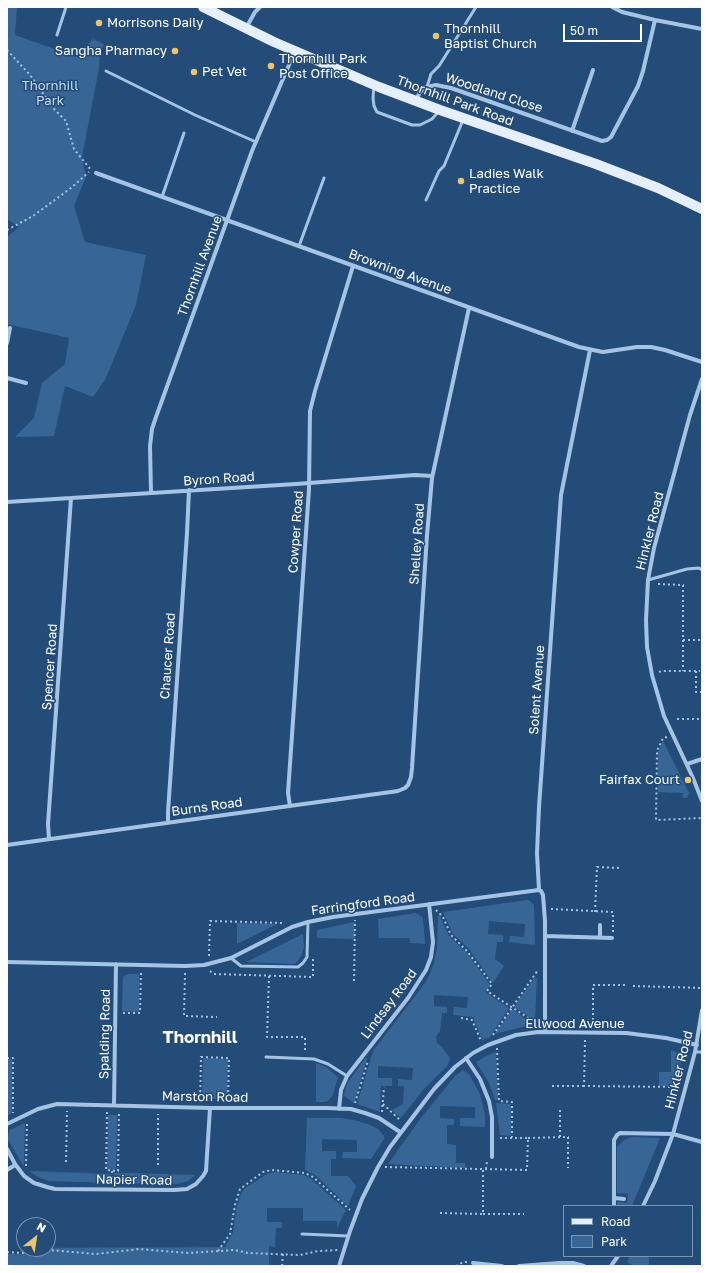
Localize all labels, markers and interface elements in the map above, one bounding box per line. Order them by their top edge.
place label: Morrisons Daily [107,15,204,31]
scale bar [565,16,644,42]
marker: Morrisons Daily [94,18,104,28]
place label: Thornhill Baptist Church [444,21,537,52]
text: 50 m [570,23,598,38]
marker: Thornhill Baptist Church [431,31,441,41]
place label: Sangha Pharmacy [55,43,167,59]
marker: Sangha Pharmacy [170,46,180,56]
place label: Thornhill Park Post Office [279,51,367,82]
marker: Thornhill Park Post Office [266,61,276,71]
place label: Pet Vet [202,64,247,80]
marker: Pet Vet [189,67,199,77]
street label: Woodland Close [443,70,545,116]
street label: Thornhill Park Road [394,73,516,129]
park label: Thornhill Park [22,78,78,109]
place label: Ladies Walk Practice [469,166,544,197]
marker: Ladies Walk Practice [456,176,466,186]
street label: Thornhill Avenue [175,214,225,318]
street label: Browning Avenue [346,246,454,298]
street label: Byron Road [183,469,255,489]
street label: Cowper Road [285,490,307,574]
street label: Hinkler Road [633,490,667,572]
street label: Shelley Road [406,503,428,585]
street label: Chaucer Road [157,612,179,700]
street label: Spencer Road [39,623,61,711]
street label: Solent Avenue [526,645,548,735]
place label: Fairfax Court [599,772,680,788]
marker: Fairfax Court [683,775,693,785]
street label: Burns Road [170,794,244,820]
street label: Farringford Road [310,889,416,919]
street label: Lindsay Road [358,966,420,1042]
street label: Spalding Road [96,989,114,1079]
street label: Ellwood Avenue [525,1016,625,1032]
district label: Thornhill [163,1028,237,1048]
street label: Hinkler Road [662,1029,696,1111]
street label: Marston Road [162,1088,248,1106]
street label: Napier Road [96,1172,172,1188]
legend [563,1205,693,1257]
text: Road [601,1214,630,1229]
north arrow [16,1217,56,1257]
text: N [35,1219,49,1235]
text: Park [601,1234,627,1249]

